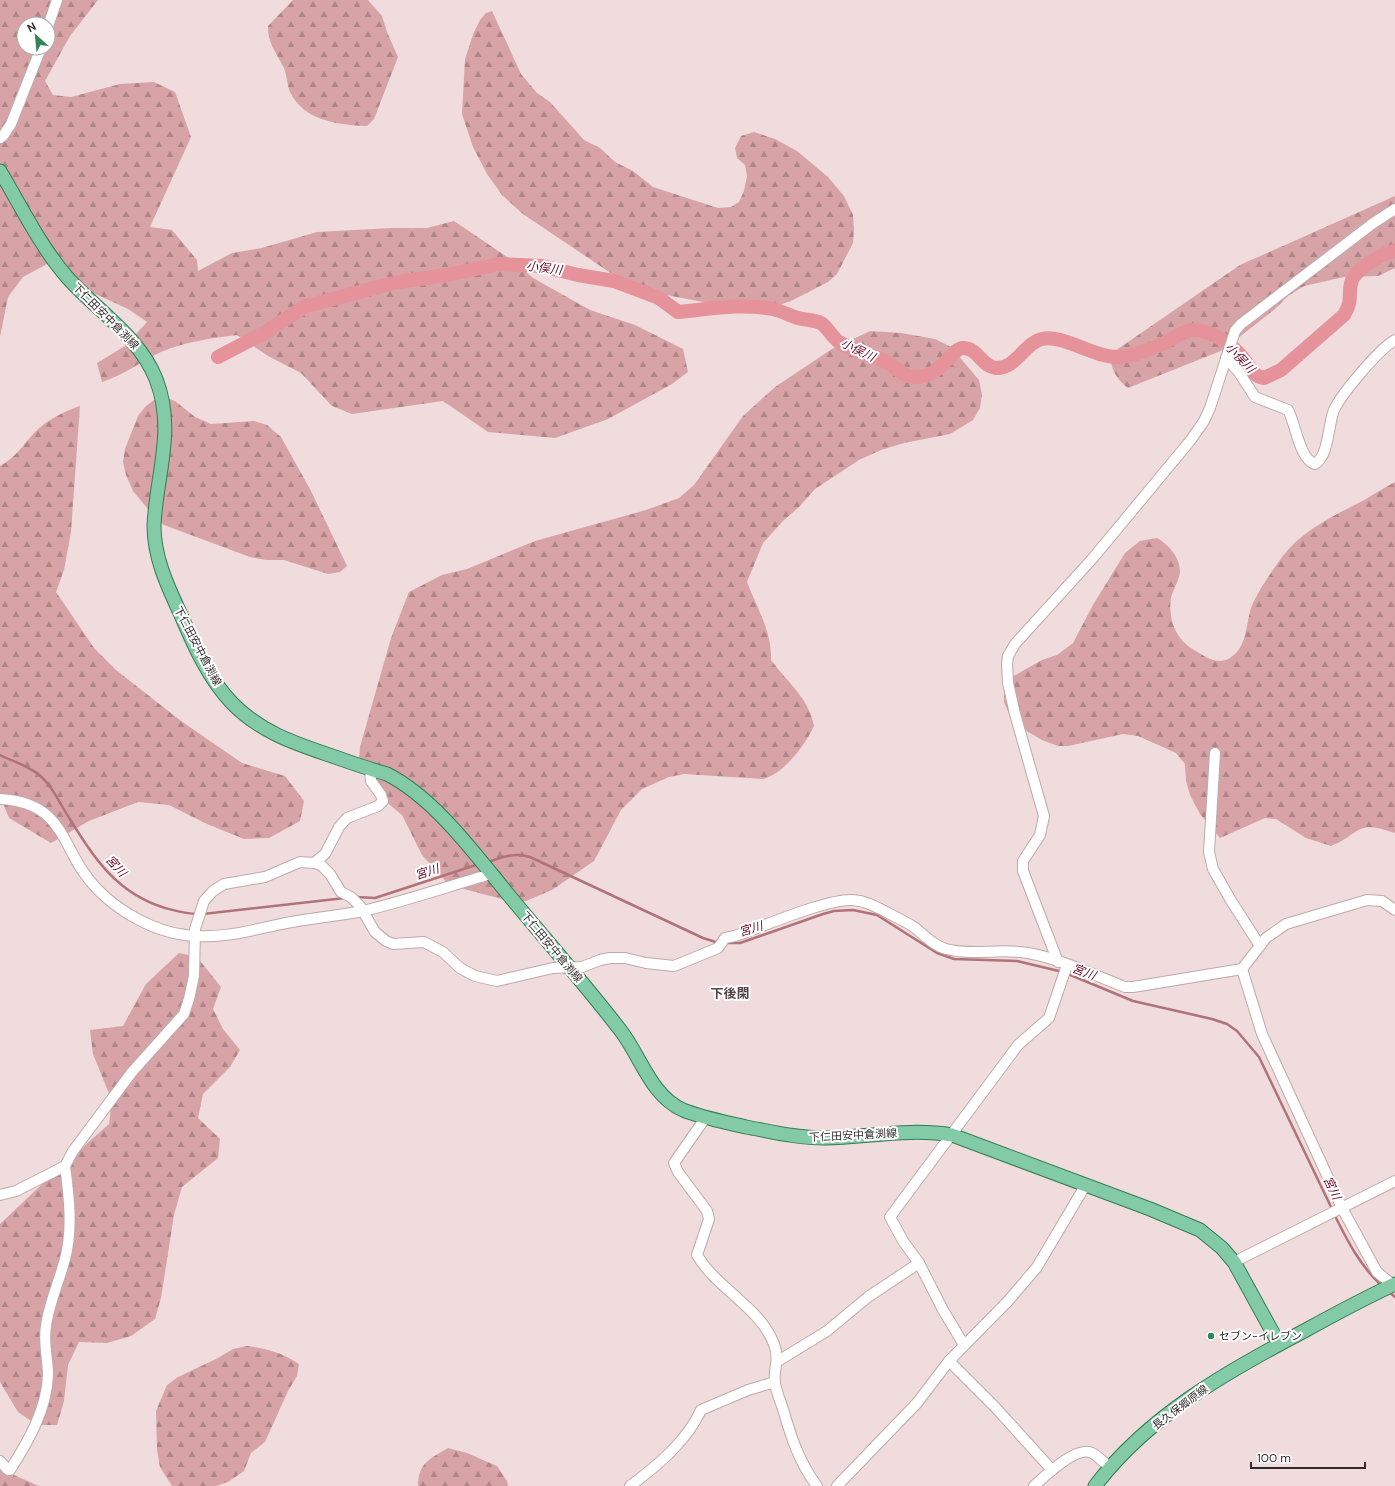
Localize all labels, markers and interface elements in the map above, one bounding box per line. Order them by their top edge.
north arrow [16,16,56,56]
text: N [25,19,38,35]
water label: 小俣川 [525,258,565,278]
street label: 下仁田安中倉渕線 [70,280,142,352]
water label: 小俣川 [838,335,879,366]
water label: 小俣川 [1222,339,1260,378]
street label: 下仁田安中倉渕線 [171,604,225,688]
water label: 宮川 [102,852,131,882]
water label: 宮川 [413,860,443,883]
street label: 下仁田安中倉渕線 [518,909,586,985]
water label: 宮川 [737,917,767,940]
water label: 宮川 [1070,960,1100,984]
district label: 下後閑 [710,985,750,1002]
street label: 下仁田安中倉渕線 [809,1126,897,1144]
water label: 宮川 [1320,1174,1345,1204]
place label: セブン-イレブン [1219,1329,1302,1343]
marker: セブン-イレブン [1206,1331,1216,1341]
street label: 長久保郷原線 [1149,1382,1211,1432]
scale bar [1251,1444,1365,1470]
text: 100 m [1257,1450,1291,1466]

